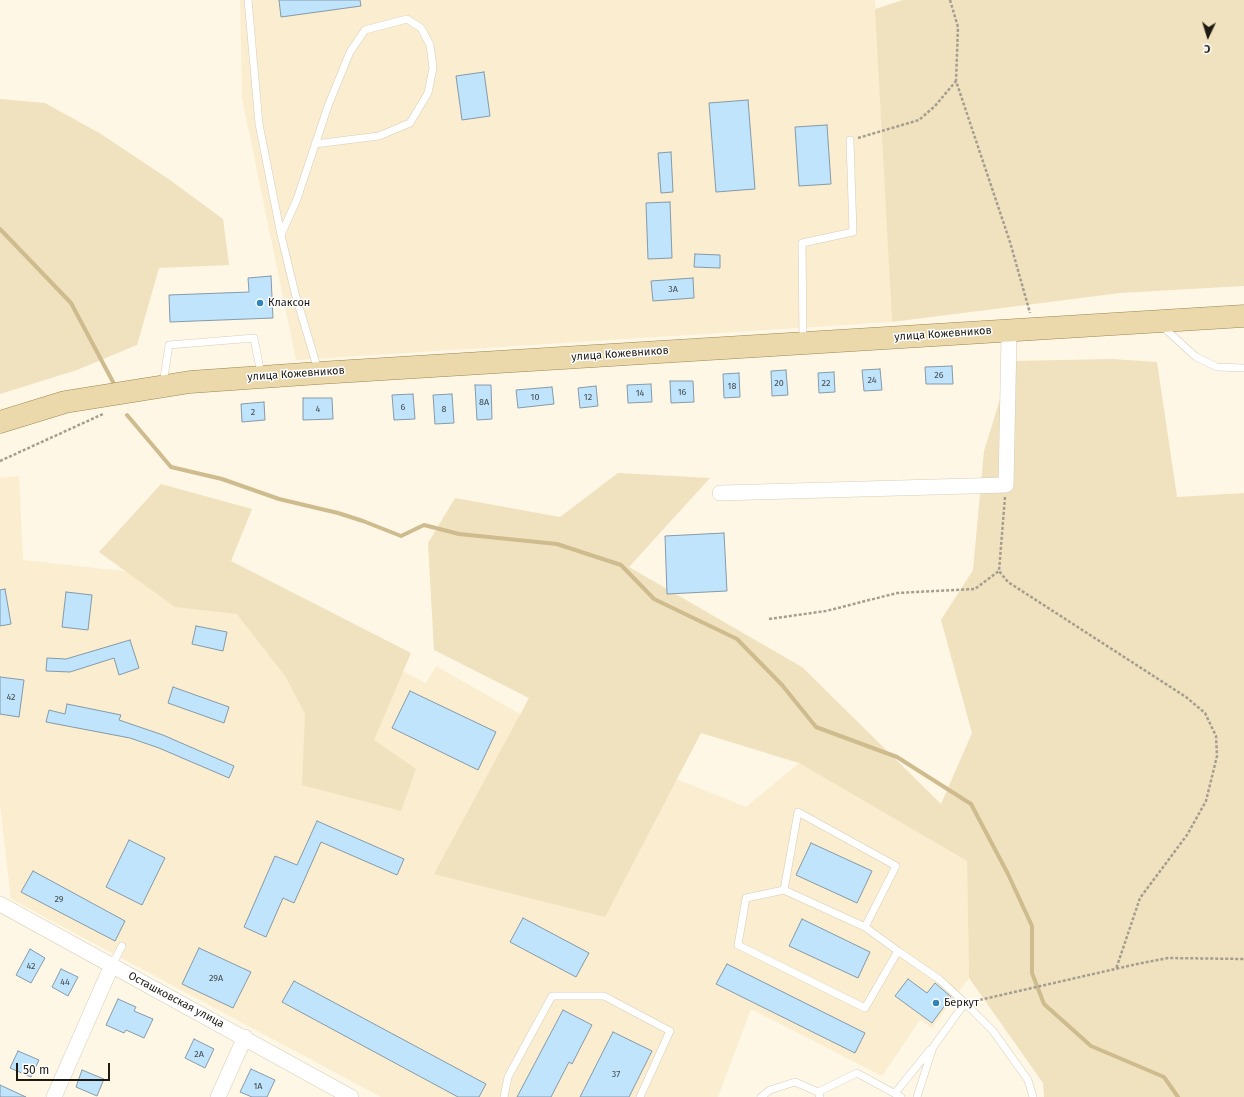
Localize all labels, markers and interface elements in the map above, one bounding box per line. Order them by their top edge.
north arrow [1188,16,1228,56]
text: С [1204,42,1211,55]
house number: 3А [668,284,678,294]
place label: Клаксон [268,296,310,310]
marker: Клаксон [255,298,265,308]
street label: улица Кожевников [894,324,992,344]
street label: улица Кожевников [571,344,669,364]
street label: улица Кожевников [247,364,345,384]
house number: 26 [934,370,944,380]
house number: 24 [868,375,876,385]
house number: 20 [774,378,784,388]
house number: 22 [822,378,830,388]
house number: 18 [728,381,736,391]
house number: 16 [678,387,686,397]
house number: 14 [636,388,644,398]
house number: 10 [531,392,539,402]
house number: 12 [584,392,592,402]
house number: 8А [479,397,489,407]
house number: 6 [401,402,405,412]
house number: 4 [316,404,320,414]
house number: 8 [442,404,446,414]
house number: 2 [251,407,255,417]
house number: 42 [6,692,16,702]
house number: 29 [54,894,64,904]
house number: 42 [26,961,36,971]
street label: Осташковская улица [126,969,226,1031]
house number: 29А [209,973,223,983]
house number: 44 [60,977,70,987]
place label: Беркут [944,996,979,1010]
marker: Беркут [931,998,941,1008]
house number: 2А [194,1049,204,1059]
scale bar [18,1055,112,1081]
text: 50 m [23,1063,49,1077]
house number: 37 [612,1069,620,1079]
house number: 1А [253,1081,263,1091]

